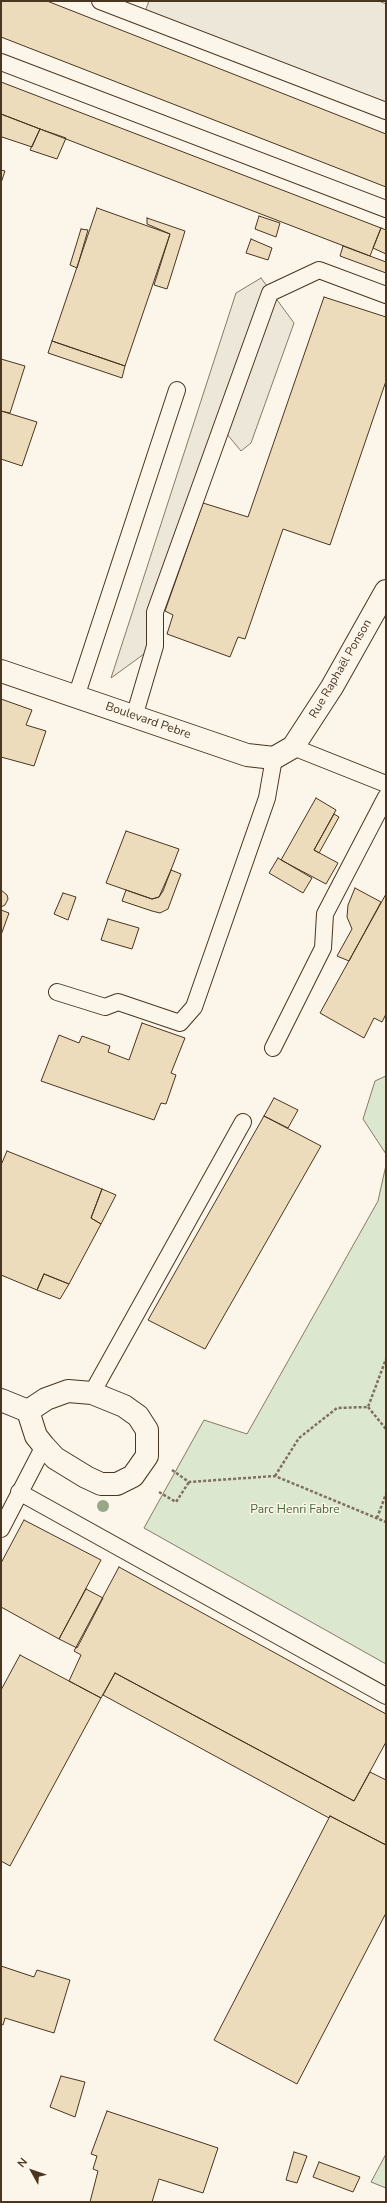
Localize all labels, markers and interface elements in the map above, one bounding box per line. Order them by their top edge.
street label: Rue Raphaël Ponson [307,617,375,721]
street label: Boulevard Pebre [103,700,193,742]
park label: Parc Henri Fabre [250,1503,340,1517]
north arrow [12,2151,52,2191]
text: N [14,2155,31,2171]

